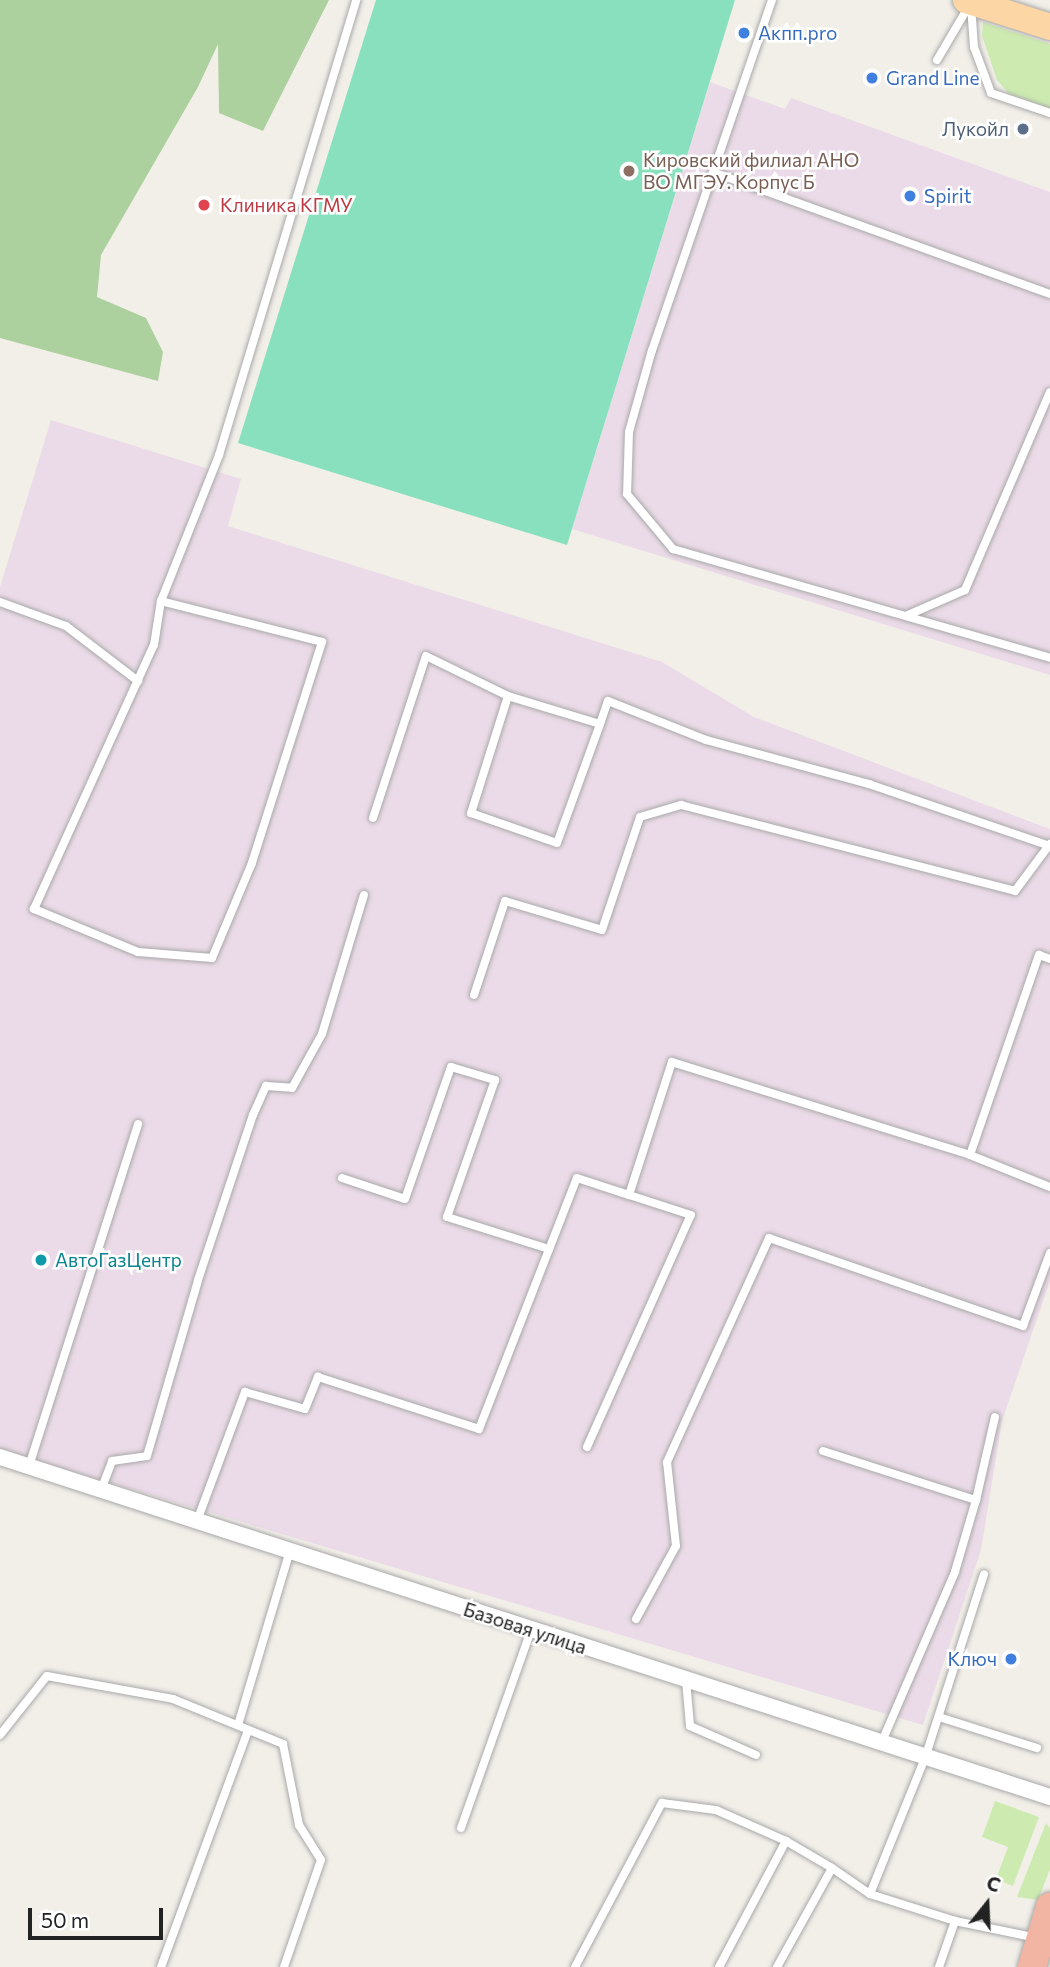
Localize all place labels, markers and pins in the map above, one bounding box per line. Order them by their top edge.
place label: Акпп.pro [758,22,837,44]
marker: Акпп.pro [736,25,752,41]
place label: Grand Line [886,67,979,89]
marker: Grand Line [864,70,880,86]
place label: Лукойл [942,118,1009,140]
marker: Лукойл [1015,121,1031,137]
place label: Кировский филиал АНО ВО МГЭУ. Корпус Б [643,149,859,193]
marker: Кировский филиал АНО ВО МГЭУ. Корпус Б [621,163,637,179]
place label: Spirit [924,185,972,207]
marker: Spirit [902,188,918,204]
place label: Клиника КГМУ [220,194,353,216]
marker: Клиника КГМУ [194,195,214,215]
place label: АвтоГазЦентр [55,1249,182,1271]
marker: АвтоГазЦентр [33,1252,49,1268]
place label: Ключ [948,1648,997,1670]
marker: Ключ [1003,1651,1019,1667]

